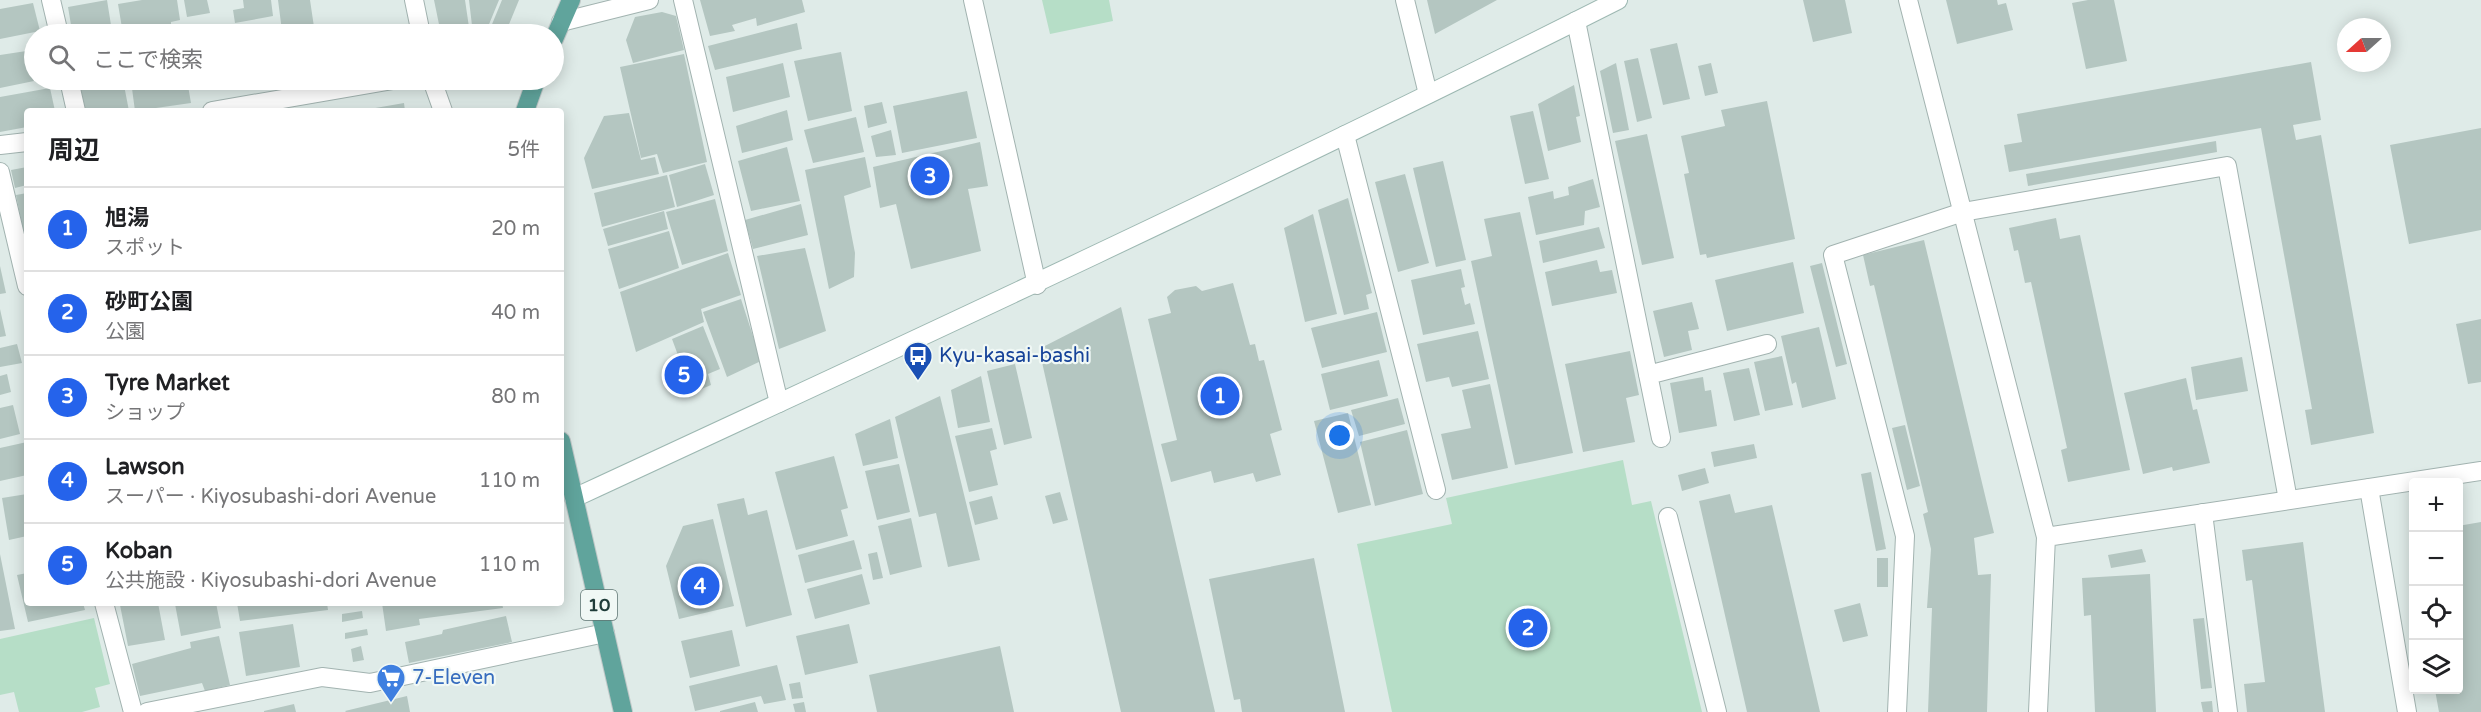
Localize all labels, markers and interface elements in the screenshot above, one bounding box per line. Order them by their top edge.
north arrow [2337,18,2391,72]
search box [24,24,564,90]
icon: search [45,41,78,74]
text: ここで検索 [93,47,203,73]
text: 周辺 [48,135,100,166]
text: 5件 [507,138,540,162]
pin: 3 [910,154,950,198]
text: 旭湯 [105,205,149,231]
text: 1 [61,217,74,241]
text: 20 m [491,217,540,241]
text: スポット [105,236,185,260]
text: 砂町公園 [105,289,193,315]
text: 2 [61,301,74,325]
text: 40 m [491,301,540,325]
text: 公園 [105,320,145,344]
bus stop icon: Kyu-kasai-bashi [902,340,934,382]
place label: Kyu-kasai-bashi [939,344,1090,368]
pin: 5 [664,352,704,398]
text: Tyre Market [105,370,230,396]
pin: 1 [1200,374,1240,418]
text: 3 [61,385,74,409]
text: 80 m [491,385,540,409]
text: ショップ [105,401,185,425]
your location [1325,421,1354,450]
text: Lawson [105,454,185,480]
text: 4 [61,469,74,493]
text: 110 m [479,469,540,493]
map controls [2409,478,2463,694]
button: + [2409,478,2463,532]
text: スーパー · Kiyosubashi-dori Avenue [105,485,436,509]
button: − [2409,532,2463,586]
text: Koban [105,538,173,564]
text: 5 [61,553,74,577]
text: 110 m [479,553,540,577]
pin: 4 [680,564,720,608]
text: 公共施設 · Kiyosubashi-dori Avenue [105,569,437,593]
button: locate [2409,586,2463,640]
road number: 10 [581,590,617,620]
pin: 2 [1508,606,1547,650]
button: layers [2409,640,2463,694]
supermarket icon: 7-Eleven [375,662,407,704]
place label: 7-Eleven [412,666,495,690]

